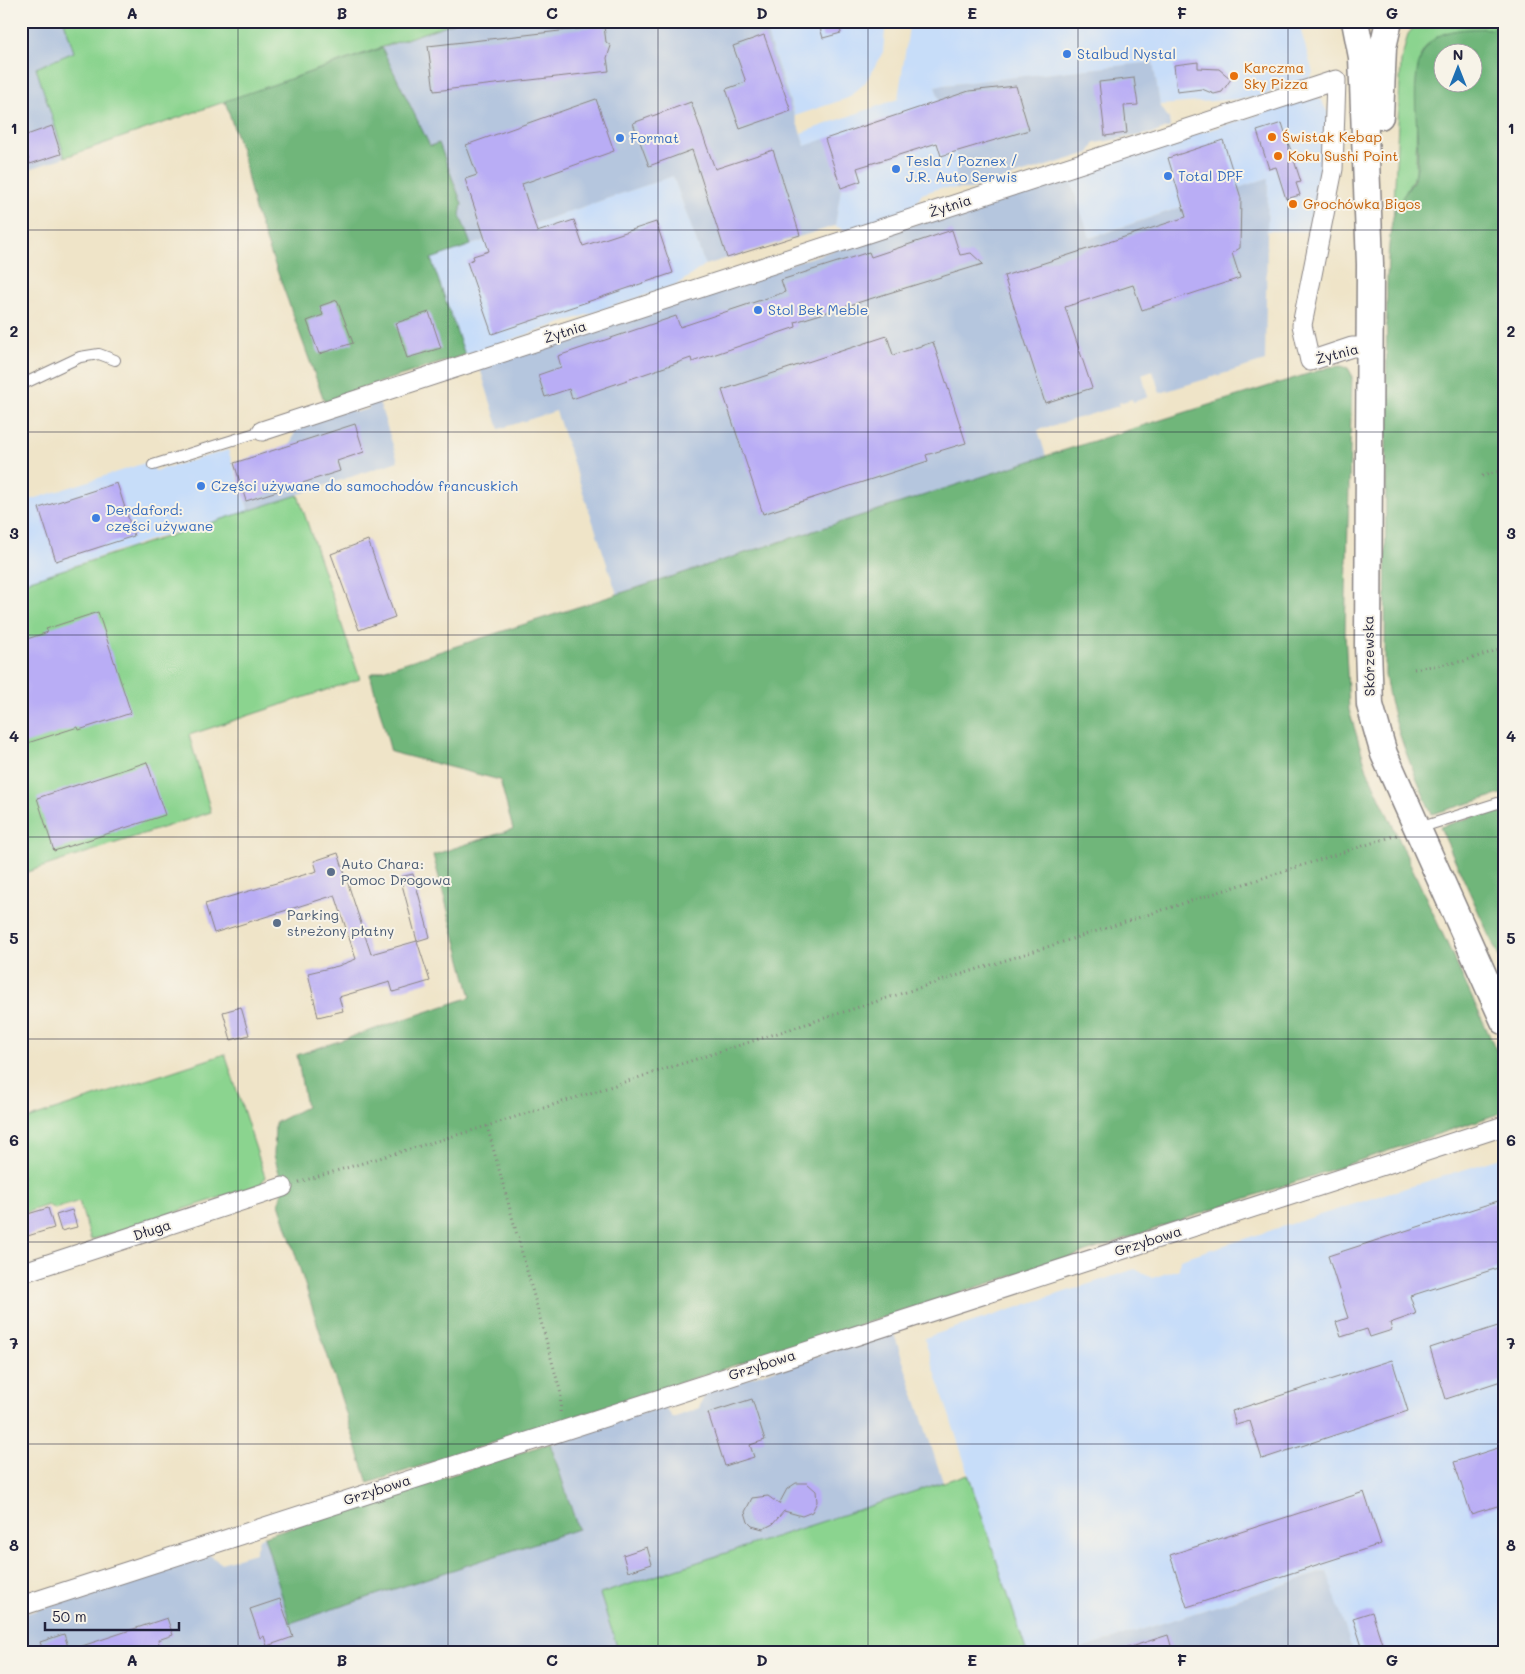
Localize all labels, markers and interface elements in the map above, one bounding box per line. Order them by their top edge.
text: A [126,2,138,23]
text: B [337,2,347,23]
text: C [546,2,558,23]
text: D [756,2,768,23]
text: E [967,2,977,23]
text: F [1177,2,1187,23]
text: G [1386,2,1398,23]
north arrow [1432,42,1482,92]
place label: Stalbud Nystal [1077,44,1176,63]
text: N [1453,45,1463,64]
marker: Stalbud Nystal [1061,48,1073,60]
place label: Karczma Sky Pizza [1244,58,1308,93]
marker: Karczma Sky Pizza [1228,70,1240,82]
text: 1 [10,117,18,138]
text: 1 [1507,117,1515,138]
place label: Świstak Kebap [1282,127,1382,146]
place label: Format [630,128,679,147]
marker: Świstak Kebap [1266,131,1278,143]
marker: Format [614,132,626,144]
place label: Koku Sushi Point [1288,146,1398,165]
marker: Koku Sushi Point [1272,150,1284,162]
place label: Tesla / Poznex / J.R. Auto Serwis [906,151,1018,186]
marker: Tesla / Poznex / J.R. Auto Serwis [890,163,902,175]
place label: Total DPF [1178,166,1243,185]
marker: Total DPF [1162,170,1174,182]
street label: Żytnia [926,190,974,221]
place label: Grochówka Bigos [1303,194,1421,213]
marker: Grochówka Bigos [1287,198,1299,210]
place label: Stol Bek Meble [768,300,869,319]
marker: Stol Bek Meble [752,304,764,316]
street label: Żytnia [541,316,589,347]
text: 2 [10,320,19,341]
text: 2 [1507,320,1516,341]
street label: Żytnia [1313,339,1360,368]
place label: Części używane do samochodów francuskich [211,476,518,495]
marker: Części używane do samochodów francuskich [195,480,207,492]
place label: Derdaford: części używane [106,500,214,535]
marker: Derdaford: części używane [90,512,102,524]
text: 3 [9,522,19,543]
text: 3 [1506,522,1516,543]
street label: Skórzewska [1358,615,1379,697]
text: 4 [9,725,19,746]
text: 4 [1506,725,1516,746]
place label: Auto Chara: Pomoc Drogowa [341,854,451,889]
marker: Auto Chara: Pomoc Drogowa [325,866,337,878]
place label: Parking streżony płatny [287,905,394,940]
marker: Parking streżony płatny [271,917,283,929]
text: 5 [9,927,19,948]
text: 5 [1506,927,1516,948]
text: 6 [9,1129,19,1150]
text: 6 [1506,1129,1516,1150]
street label: Długa [131,1215,173,1245]
street label: Grzybowa [1112,1221,1184,1260]
text: 7 [10,1332,19,1353]
text: 7 [1507,1332,1516,1353]
street label: Grzybowa [726,1345,798,1384]
street label: Grzybowa [341,1470,413,1509]
text: 8 [9,1534,19,1555]
text: 8 [1506,1534,1516,1555]
scale bar [45,1599,179,1631]
text: 50 m [52,1606,87,1626]
text: A [126,1649,138,1670]
text: B [337,1649,347,1670]
text: C [546,1649,558,1670]
text: D [756,1649,768,1670]
text: E [967,1649,977,1670]
text: F [1177,1649,1187,1670]
text: G [1386,1649,1398,1670]

